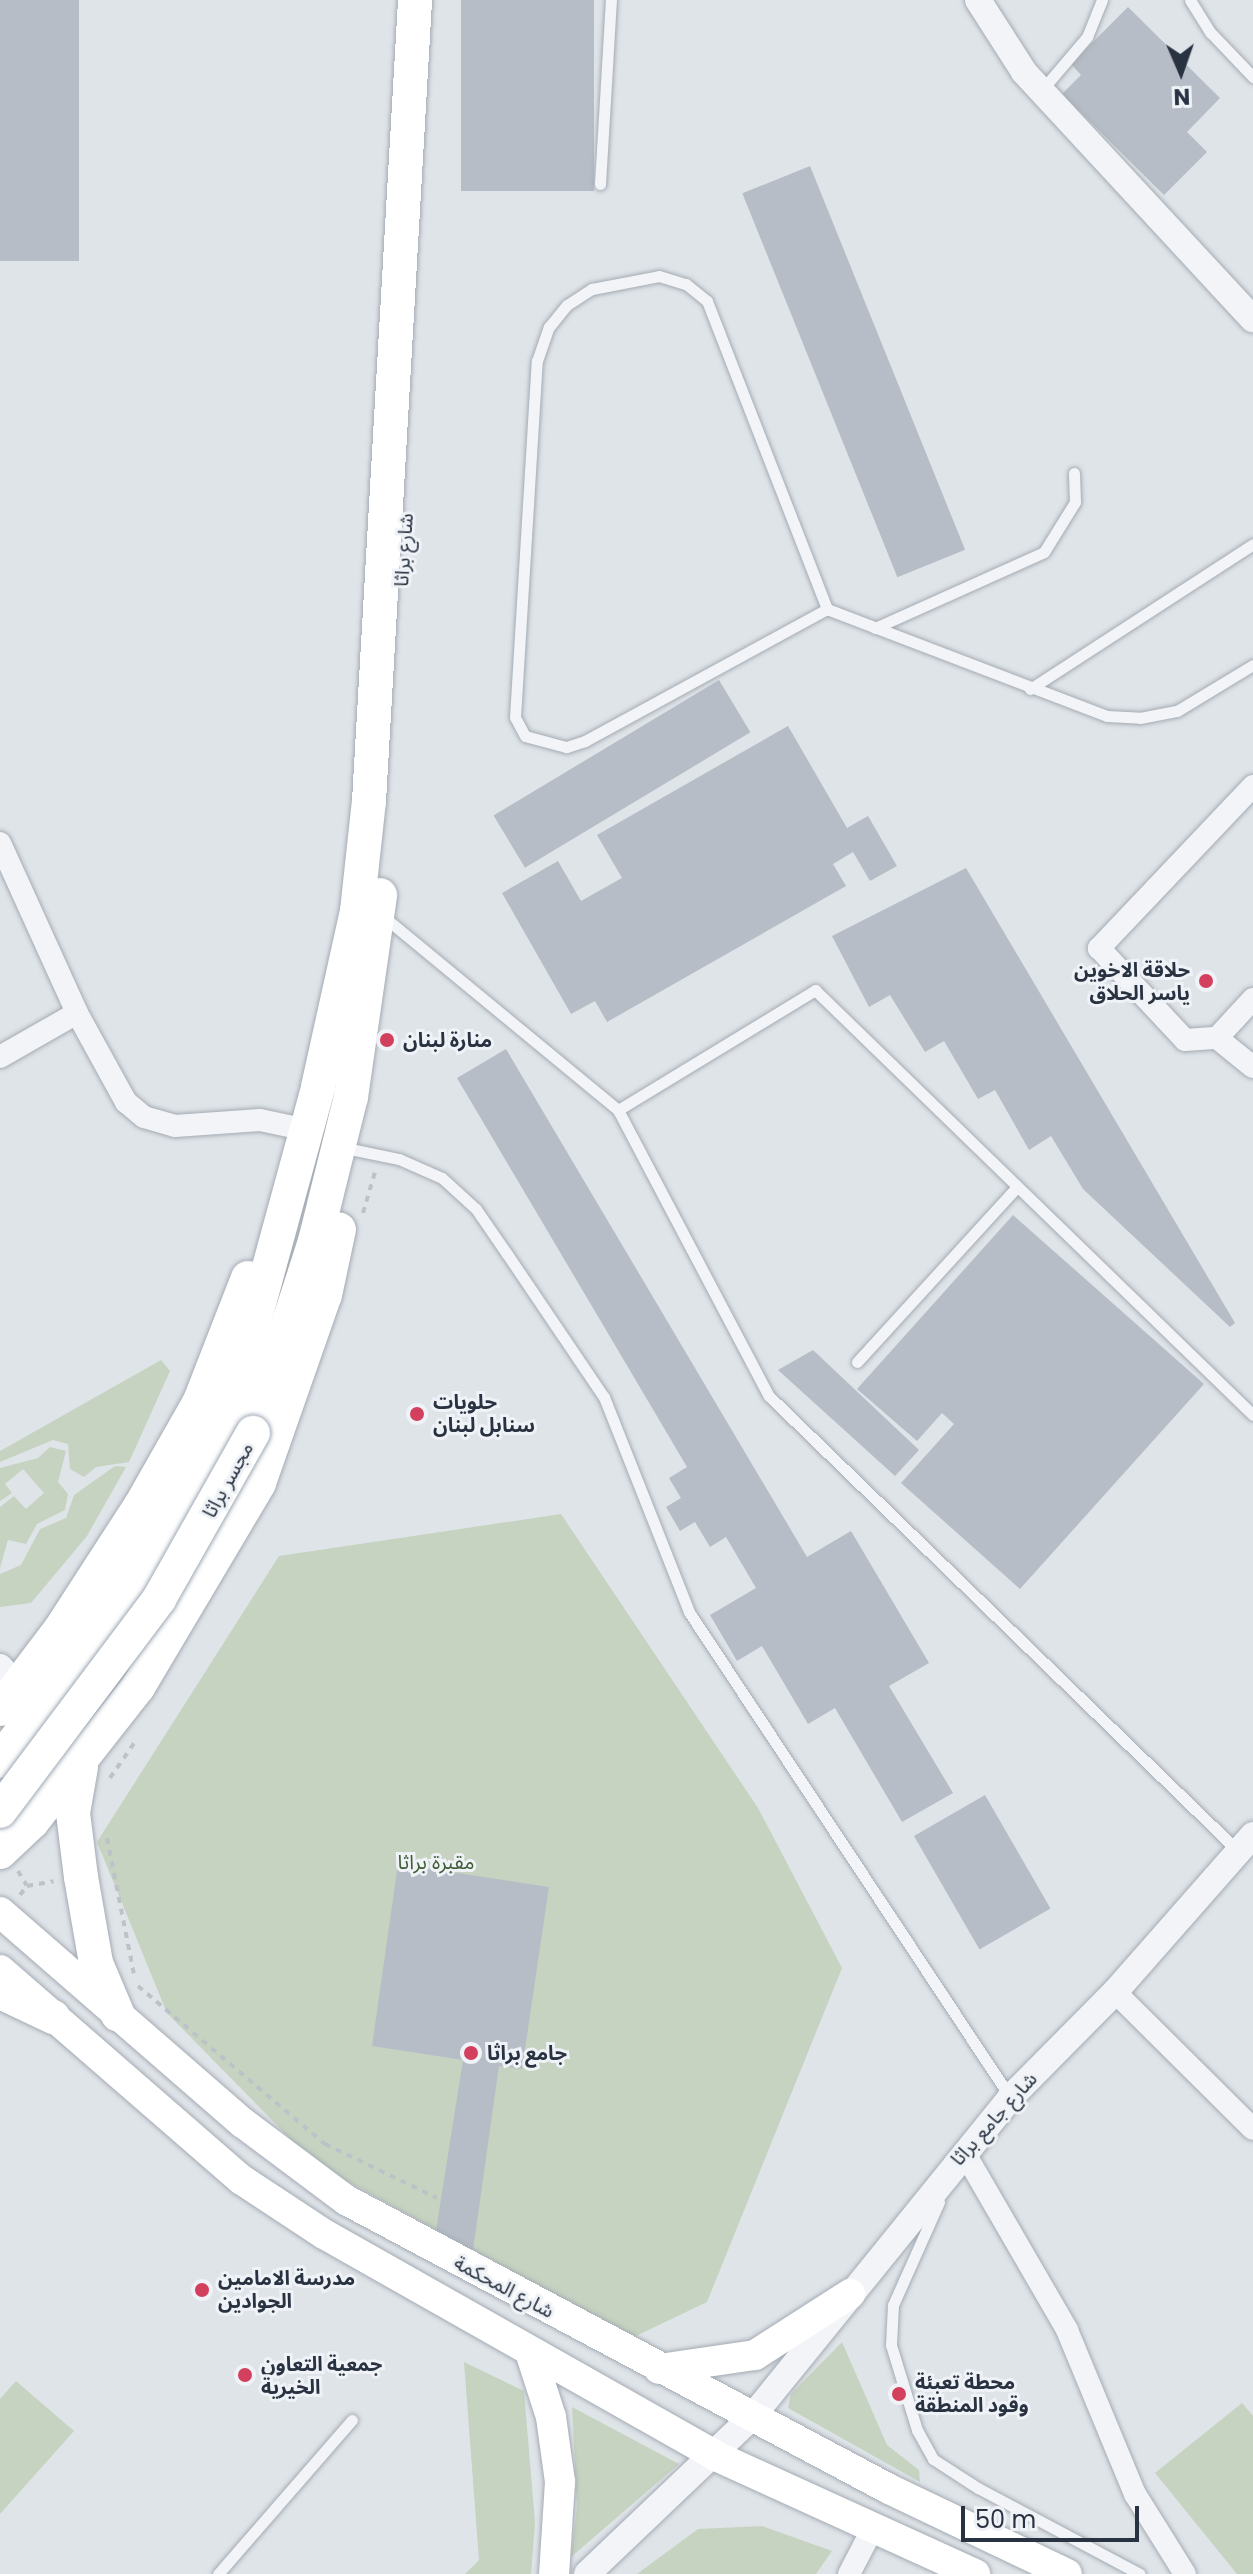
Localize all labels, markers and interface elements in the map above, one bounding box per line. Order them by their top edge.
north arrow [1141,32,1221,112]
text: N [1173,81,1191,112]
street label: شارع براثا [389,512,419,588]
place label: حلاقة الاخوين ياسر الحلاق [1074,958,1190,1005]
marker: حلاقة الاخوين ياسر الحلاق [1197,972,1215,990]
place label: منارة لبنان [403,1028,492,1052]
marker: منارة لبنان [378,1031,396,1049]
place label: حلويات سنابل لبنان [433,1390,535,1437]
marker: حلويات سنابل لبنان [408,1405,426,1423]
street label: مجسر براثا [197,1438,259,1522]
park label: مقبرة براثا [397,1850,475,1874]
place label: جامع براثا [487,2041,567,2065]
marker: جامع براثا [462,2044,480,2062]
street label: شارع جامع براثا [946,2067,1042,2171]
street label: شارع المحكمة [450,2251,558,2323]
place label: مدرسة الامامين الجوادين [218,2266,355,2313]
marker: مدرسة الامامين الجوادين [193,2281,211,2299]
place label: جمعية التعاون الخيرية [261,2352,382,2399]
marker: جمعية التعاون الخيرية [236,2366,254,2384]
place label: محطة تعبئة وقود المنطقة [915,2370,1029,2417]
marker: محطة تعبئة وقود المنطقة [890,2385,908,2403]
scale bar [965,2490,1143,2540]
text: 50 m [975,2503,1036,2536]

